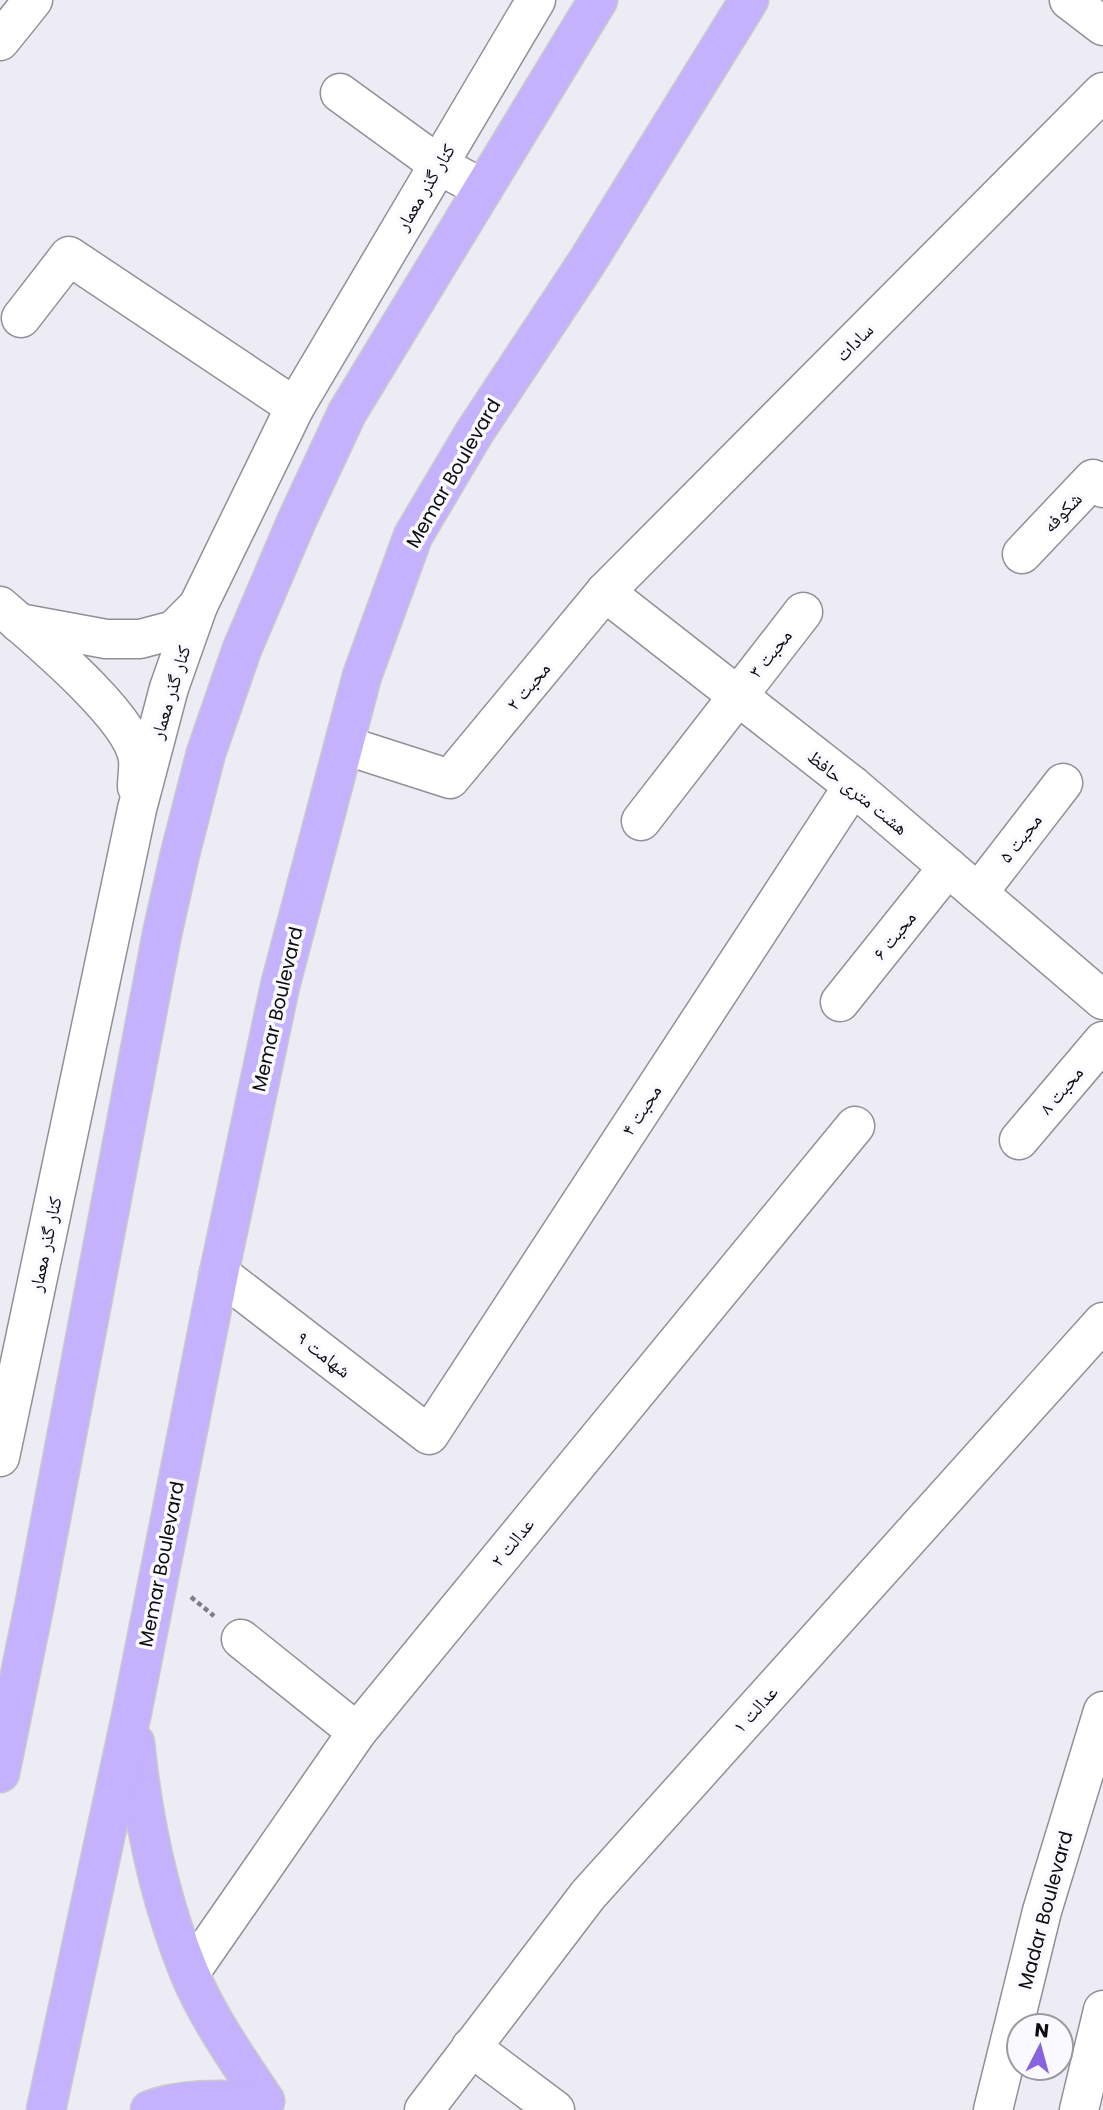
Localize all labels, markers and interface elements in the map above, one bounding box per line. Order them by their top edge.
street label: کنار گذر معمار [388,139,462,236]
street label: سادات [829,317,880,368]
street label: Memar Boulevard [400,394,507,553]
street label: شکوفه [1036,486,1088,539]
street label: محبت ۳ [742,623,799,684]
street label: کنار گذر معمار [143,642,198,743]
street label: محبت ۲ [500,656,557,716]
street label: هشت متری حافظ [802,743,914,841]
street label: محبت ۵ [993,808,1048,869]
street label: محبت ۶ [866,905,923,966]
street label: Memar Boulevard [245,924,310,1094]
street label: محبت ۸ [1033,1060,1090,1120]
street label: محبت ۴ [615,1079,668,1141]
street label: کنار گذر معمار [22,1194,69,1295]
street label: شهامت ۹ [291,1325,357,1384]
street label: Memar Boulevard [132,1479,191,1649]
street label: عدالت ۲ [484,1512,541,1573]
street label: عدالت ۱ [727,1679,785,1739]
street label: Madar Boulevard [1011,1828,1080,1992]
north arrow [1005,2012,1075,2082]
text: N [1033,2016,1050,2045]

